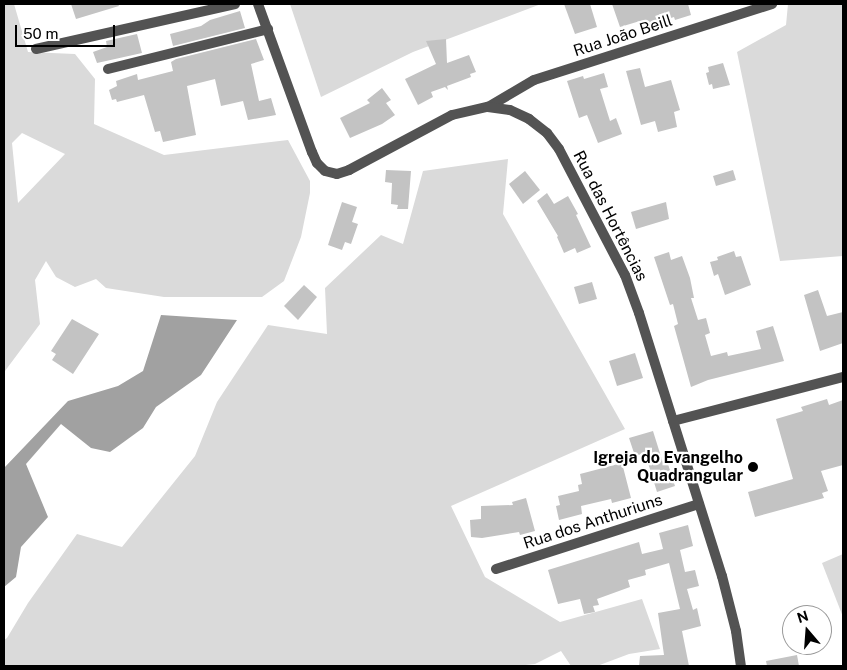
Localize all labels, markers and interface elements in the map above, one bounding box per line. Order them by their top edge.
street label: Rua João Beill [571,11,675,61]
scale bar [18,15,118,47]
text: 50 m [23,25,58,42]
street label: Rua das Hortências [569,148,651,284]
place label: Igreja do Evangelho Quadrangular [593,448,743,486]
marker: Igreja do Evangelho Quadrangular [747,461,759,473]
street label: Rua dos Anthuriuns [521,490,665,554]
north arrow [782,605,832,655]
text: N [795,607,810,626]

